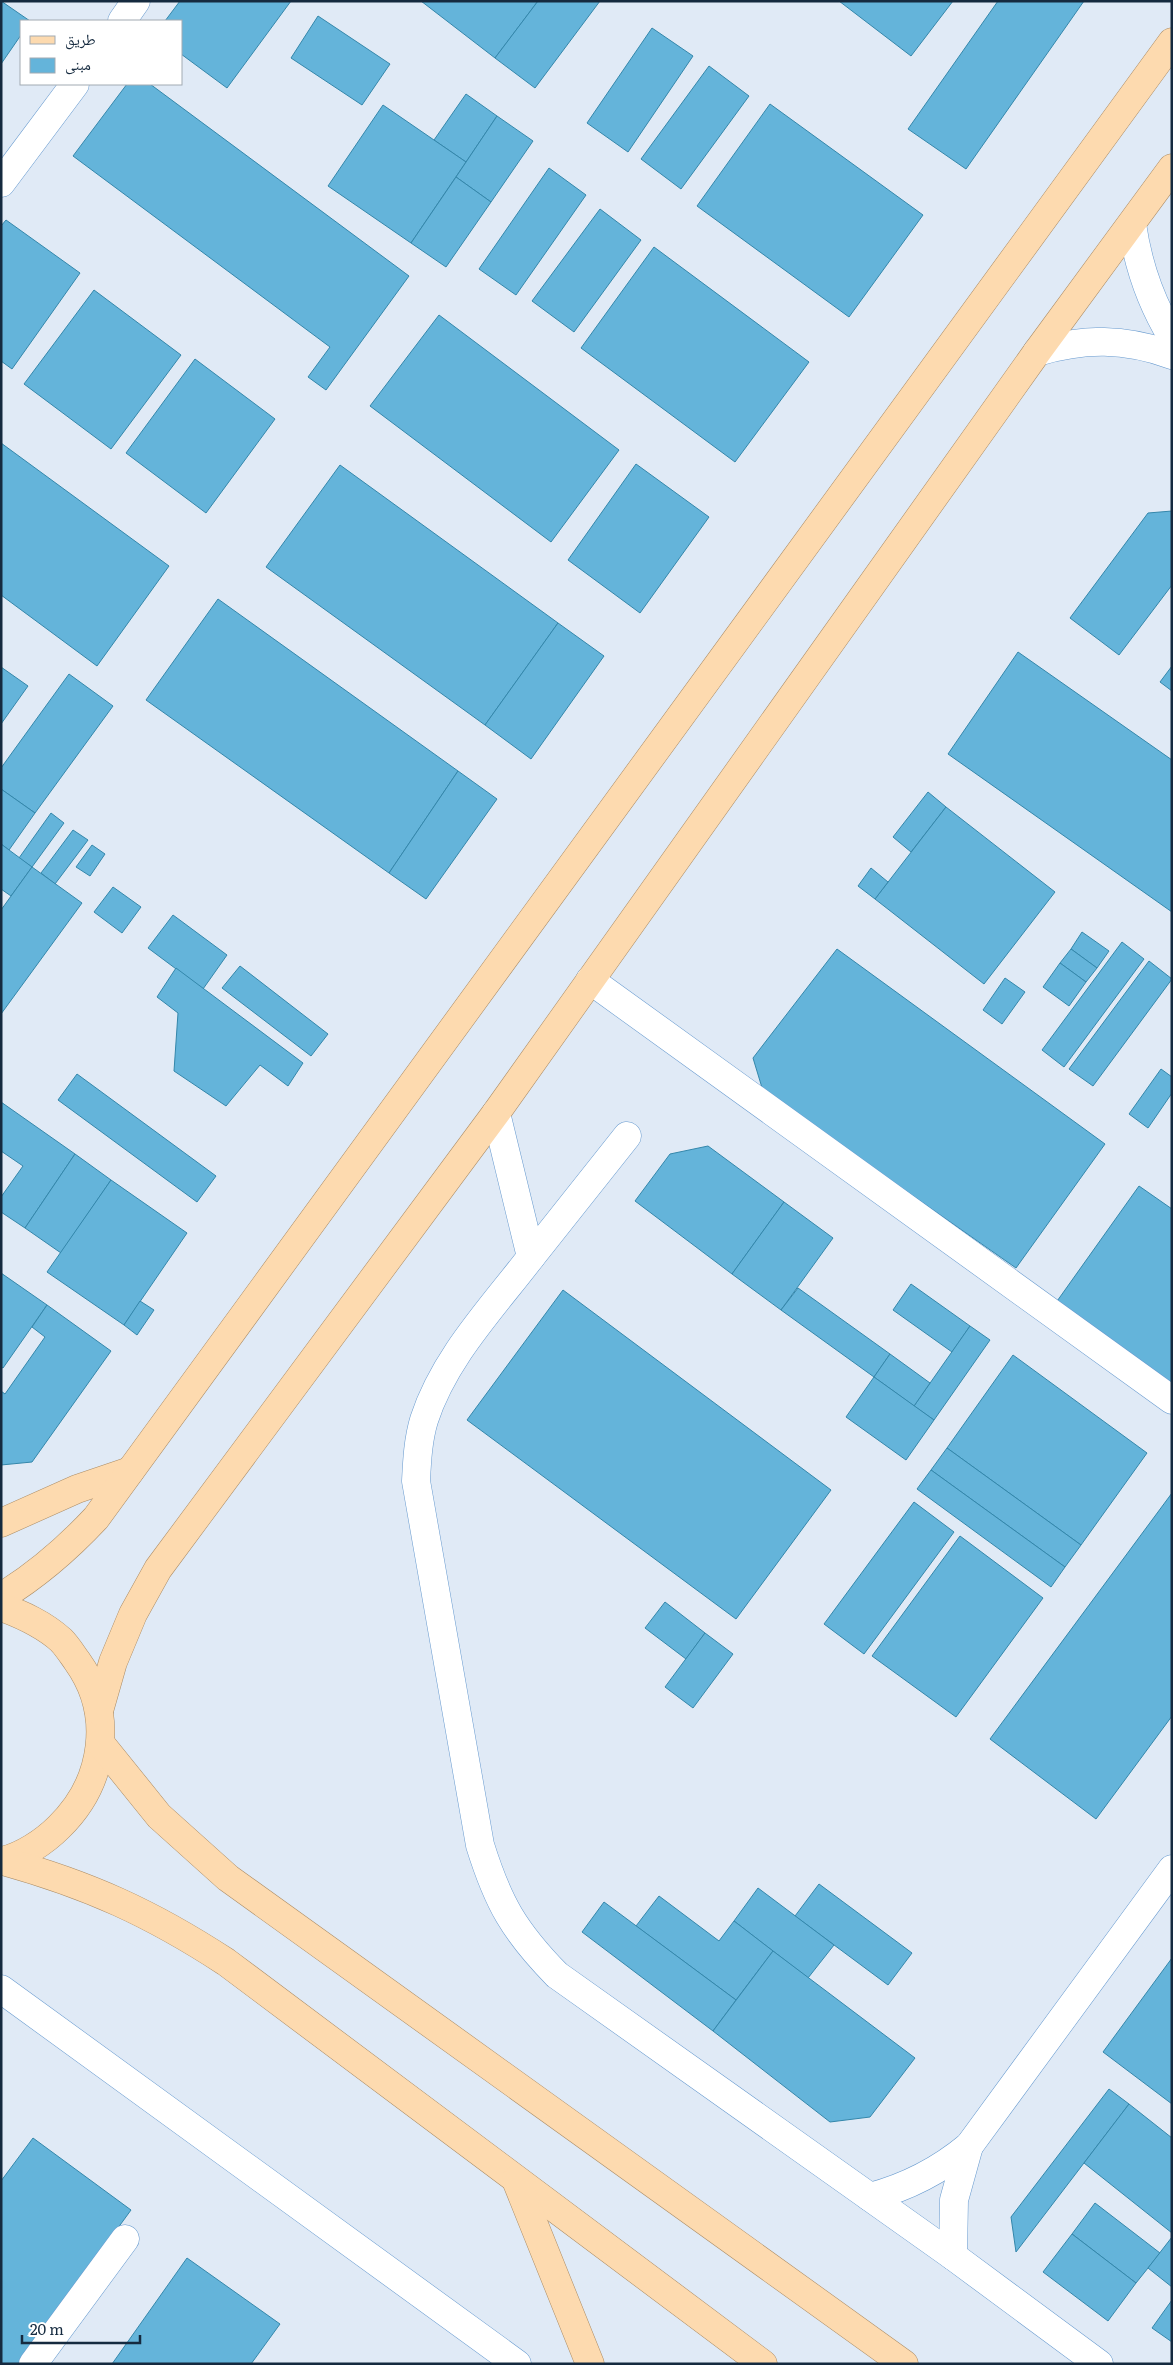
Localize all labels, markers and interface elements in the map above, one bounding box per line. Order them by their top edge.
legend [20,20,182,85]
text: طريق [65,27,96,50]
text: مبنى [65,52,91,75]
scale bar [22,2312,140,2344]
text: 20 m [30,2317,64,2340]

